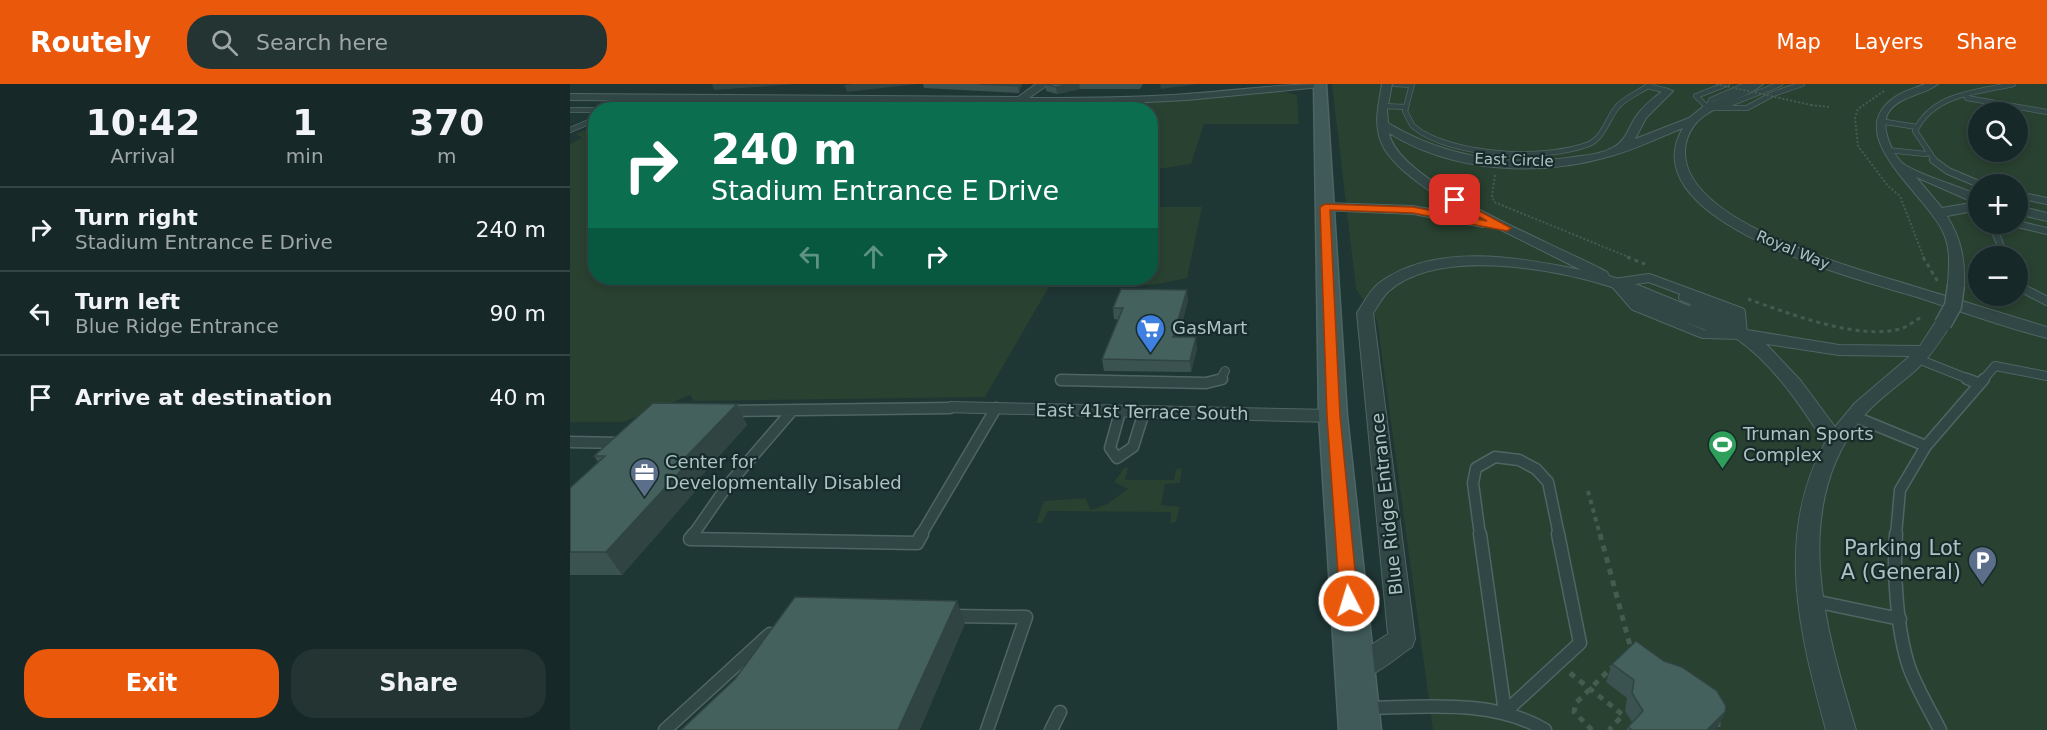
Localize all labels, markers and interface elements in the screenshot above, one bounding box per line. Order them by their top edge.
search box [187,15,607,69]
text: Routely [30,26,151,59]
icon: search [208,26,241,59]
text: Search here [256,30,388,55]
text: Map [1777,30,1821,54]
text: Layers [1854,30,1923,54]
text: Share [1956,30,2017,54]
text: 10:42 [86,102,200,143]
text: 1 [292,102,317,143]
text: 370 [409,102,484,143]
map controls [1968,102,2028,306]
button: search [1968,102,2028,162]
text: 240 m [711,125,857,174]
icon: right [612,126,690,204]
text: Arrival [110,144,175,168]
text: min [286,144,324,168]
text: m [437,144,457,168]
street label: East Circle [1474,150,1554,170]
pin [1429,174,1480,225]
button: + [1968,174,2028,234]
text: Stadium Entrance E Drive [711,175,1059,206]
icon: arrive [1438,183,1471,216]
text: Turn right [75,205,198,230]
icon: right [24,213,57,246]
text: 240 m [476,217,546,242]
street label: Royal Way [1754,227,1832,274]
text: Stadium Entrance E Drive [75,230,333,254]
icon: left [794,240,827,273]
icon: ahead [857,240,890,273]
icon: right [920,240,953,273]
button: − [1968,246,2028,306]
text: Turn left [75,289,180,314]
icon: left [24,297,57,330]
text: 90 m [490,301,546,326]
supermarket icon: GasMart [1135,312,1167,354]
text: Blue Ridge Entrance [75,314,279,338]
place label: GasMart [1172,317,1247,338]
icon: arrive [24,381,57,414]
text: Arrive at destination [75,385,332,410]
text: 40 m [490,385,546,410]
street label: East 41st Terrace South [1035,399,1249,424]
street label: Blue Ridge Entrance [1366,412,1407,596]
place label: Truman Sports Complex [1742,423,1874,465]
sports icon: Truman Sports Complex [1706,428,1738,470]
place label: Center for Developmentally Disabled [665,451,902,493]
office icon: Center for Developmentally Disabled [628,456,660,498]
place label: Parking Lot A (General) [1841,536,1961,584]
parking icon: Parking Lot A (General) [1966,544,1998,586]
position arrow [1317,569,1381,633]
button: Exit [24,649,279,718]
button: Share [291,649,546,718]

